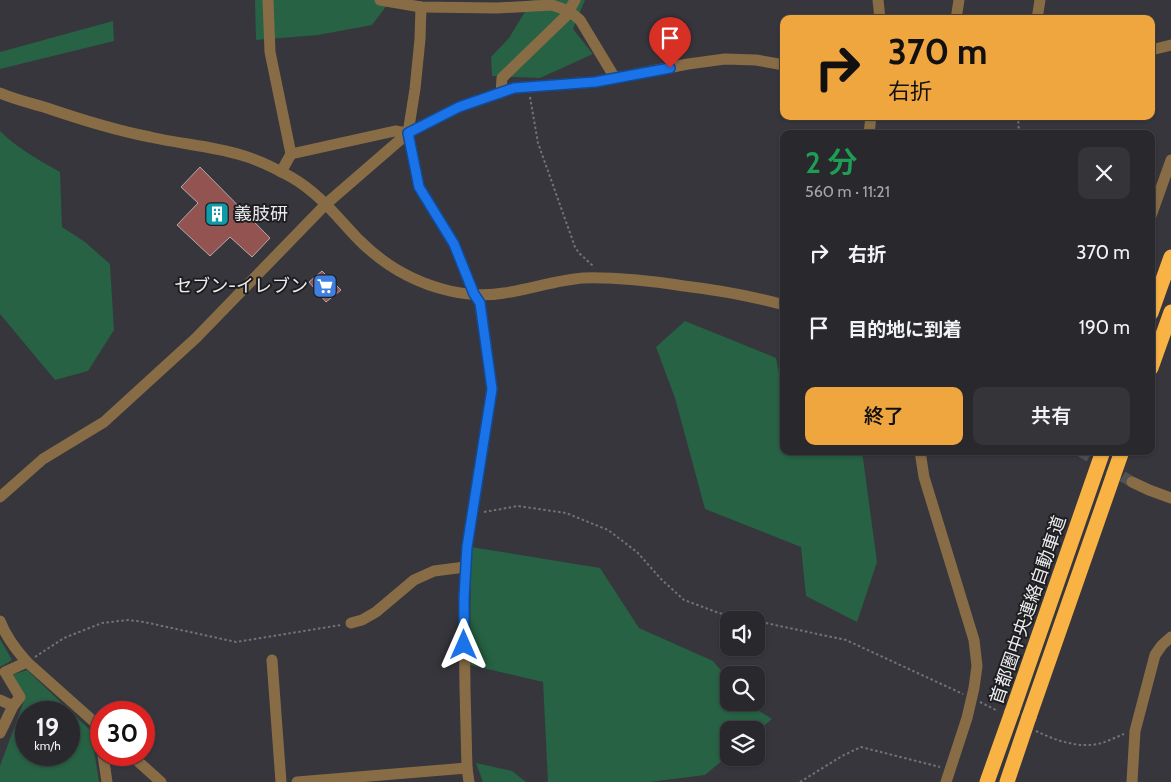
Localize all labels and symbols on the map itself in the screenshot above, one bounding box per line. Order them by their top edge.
pin [649,17,691,68]
building icon: 義肢研 [204,201,230,227]
place label: 義肢研 [234,203,288,225]
supermarket icon: セブン-イレブン [312,273,338,299]
place label: セブン-イレブン [174,275,308,297]
street label: 首都圏中央連絡自動車道 [985,513,1071,707]
position arrow [437,618,489,670]
speed limit sign: 30 [90,701,155,766]

